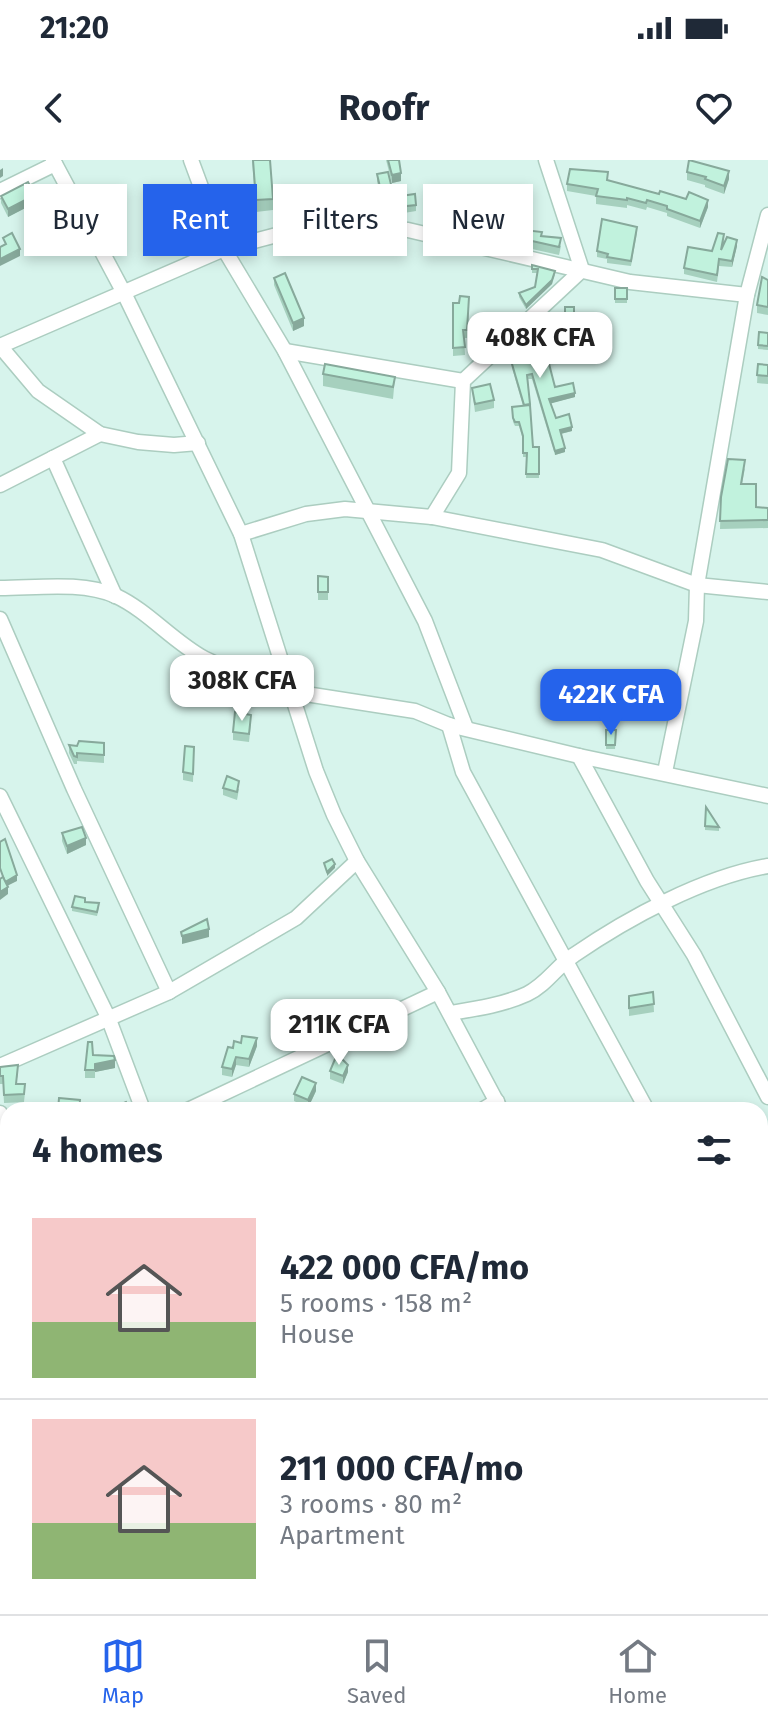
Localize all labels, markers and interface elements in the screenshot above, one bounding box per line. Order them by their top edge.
text: 21:20 [40,10,109,46]
icon: back [32,86,76,130]
text: Roofr [339,86,429,130]
icon: heart [692,86,736,130]
chip: Buy [24,184,127,256]
chip: Rent [143,184,257,256]
chip: Filters [273,184,407,256]
chip: New [423,184,533,256]
pin: 408K CFA [457,312,623,380]
text: 408K CFA [485,322,595,353]
pin: 308K CFA [159,655,325,723]
text: 308K CFA [188,665,296,696]
pin: 422K CFA [528,669,694,737]
text: 422K CFA [558,679,664,710]
pin: 211K CFA [256,999,422,1067]
text: 211K CFA [289,1009,389,1040]
icon: filters [692,1128,736,1172]
text: 4 homes [32,1130,163,1171]
text: 422 000 CFA/mo [280,1247,529,1288]
icon: home [96,1250,192,1346]
text: 5 rooms · 158 m² [280,1288,472,1319]
text: House [280,1319,354,1350]
text: 211 000 CFA/mo [280,1448,523,1489]
icon: home [96,1451,192,1547]
text: 3 rooms · 80 m² [280,1489,462,1520]
text: Apartment [280,1520,405,1551]
tab: Map [101,1634,145,1709]
tab: Saved [347,1634,406,1709]
tab: Home [608,1634,667,1709]

